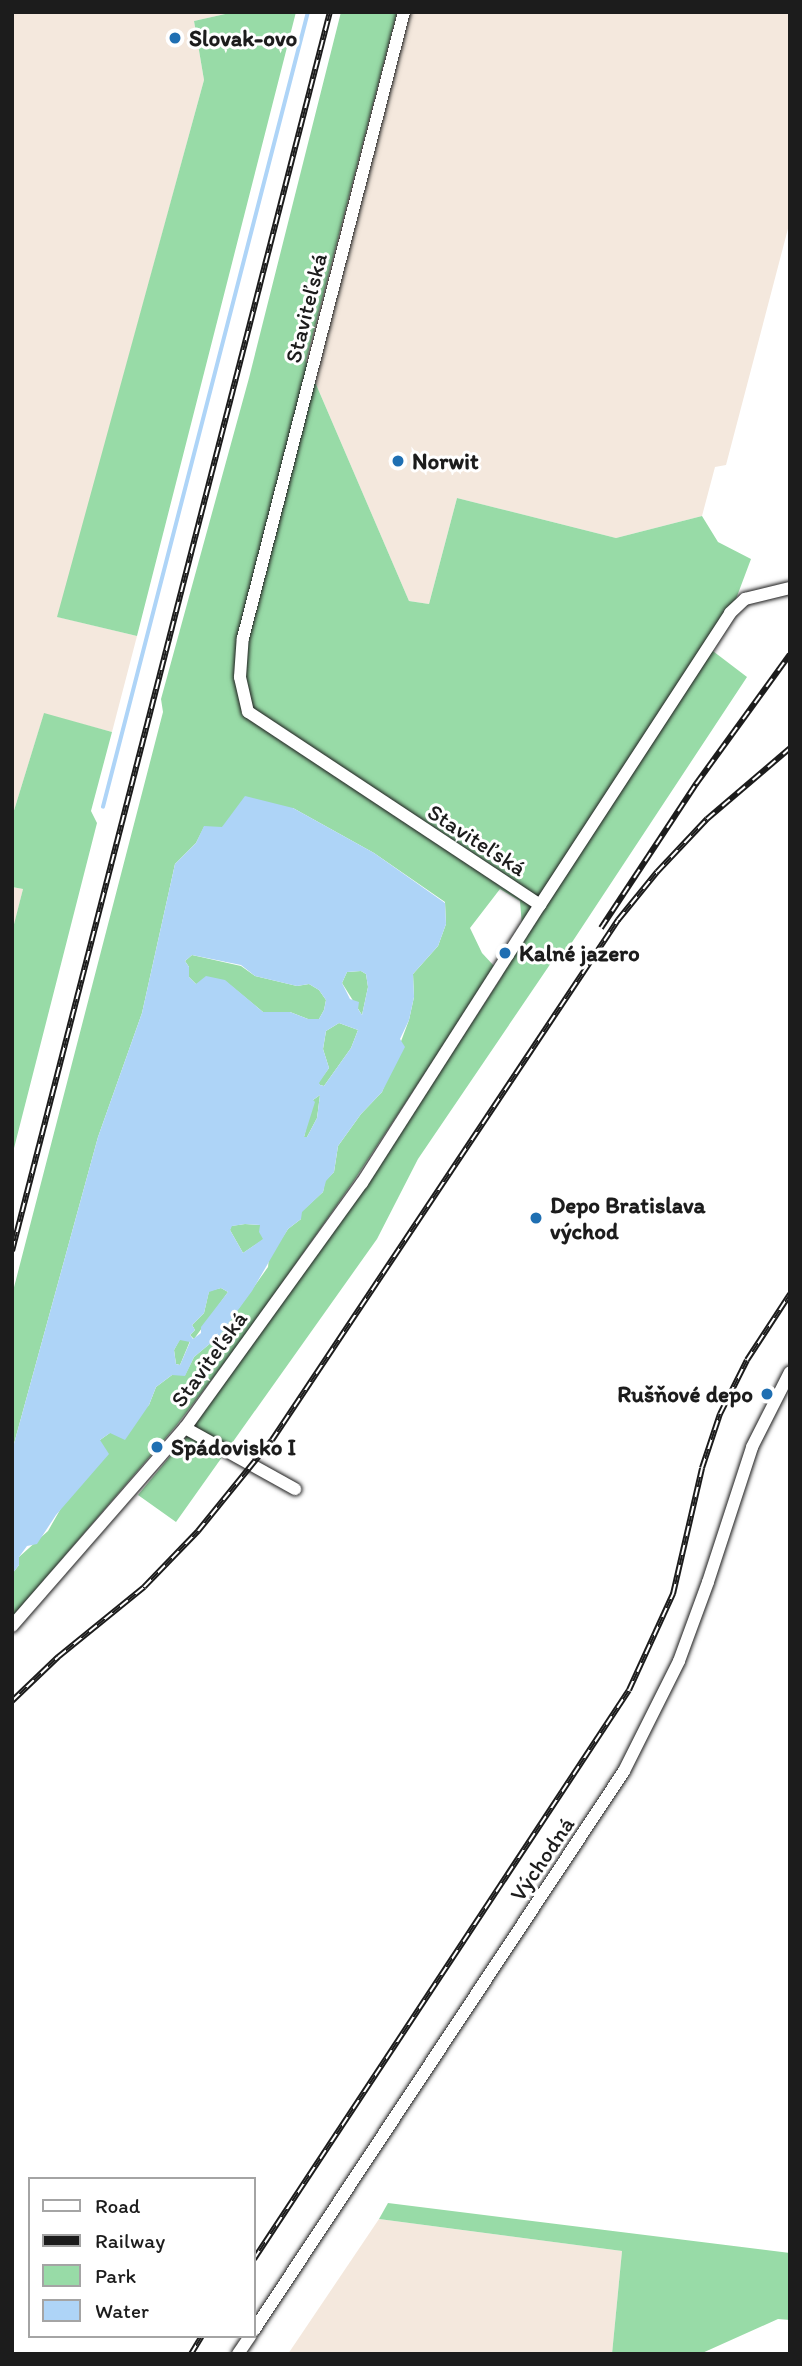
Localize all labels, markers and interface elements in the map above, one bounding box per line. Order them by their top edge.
place label: Slovak-ovo [189,24,297,52]
marker: Slovak-ovo [167,30,183,46]
street label: Staviteľská [279,250,333,366]
place label: Norwit [412,447,479,475]
marker: Norwit [390,453,406,469]
street label: Staviteľská [422,798,532,882]
place label: Kalné jazero [519,939,640,967]
marker: Kalné jazero [497,945,513,961]
place label: Depo Bratislava východ [550,1191,707,1245]
marker: Depo Bratislava východ [528,1210,544,1226]
street label: Staviteľská [165,1306,253,1412]
place label: Rušňové depo [618,1380,753,1408]
marker: Rušňové depo [759,1386,775,1402]
place label: Spádovisko I [171,1433,296,1461]
marker: Spádovisko I [149,1439,165,1455]
street label: Východná [504,1812,580,1906]
legend [28,2177,256,2338]
text: Road [95,2193,140,2218]
text: Railway [95,2228,165,2253]
text: Park [95,2263,136,2288]
text: Water [95,2298,149,2323]

